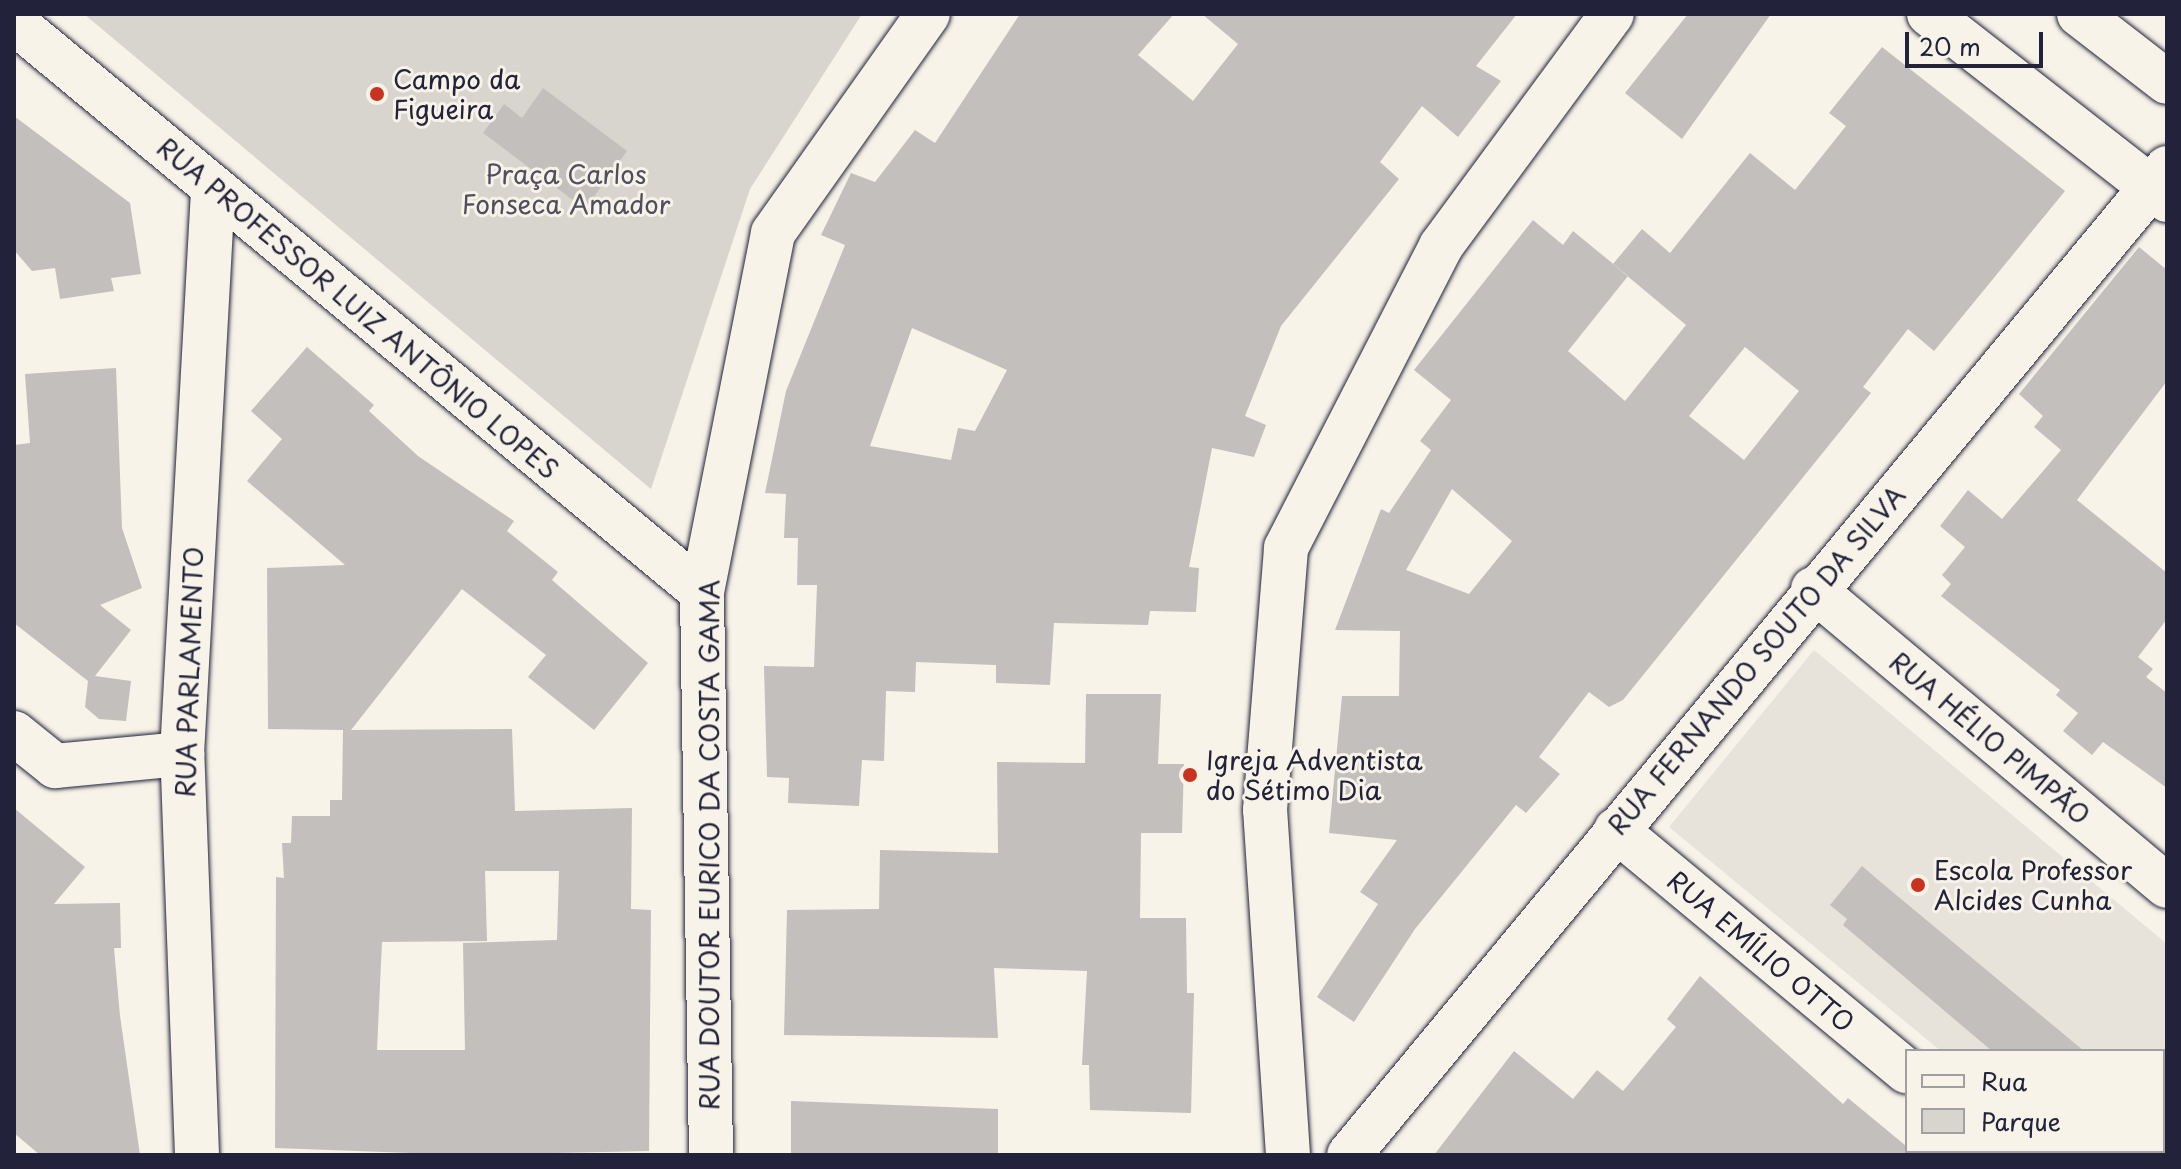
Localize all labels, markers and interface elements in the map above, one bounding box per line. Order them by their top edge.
scale bar [1909,16,2047,66]
text: 20 m [1919,28,1981,64]
place label: Campo da Figueira [393,63,521,124]
marker: Campo da Figueira [368,85,386,103]
street label: RUA PROFESSOR LUIZ ANTÔNIO LOPES [150,130,566,486]
park label: Praça Carlos Fonseca Amador [461,158,671,220]
street label: RUA FERNANDO SOUTO DA SILVA [1600,478,1912,842]
street label: RUA PARLAMENTO [169,546,209,798]
street label: RUA DOUTOR EURICO DA COSTA GAMA [693,581,725,1109]
street label: RUA HÉLIO PIMPÃO [1881,643,2099,833]
place label: Igreja Adventista do Sétimo Dia [1206,744,1422,806]
marker: Igreja Adventista do Sétimo Dia [1181,766,1199,784]
place label: Escola Professor Alcides Cunha [1934,854,2134,916]
street label: RUA EMÍLIO OTTO [1659,862,1863,1040]
marker: Escola Professor Alcides Cunha [1909,876,1927,894]
legend [1905,1049,2165,1153]
text: Rua [1981,1063,2027,1099]
text: Parque [1981,1103,2061,1139]

